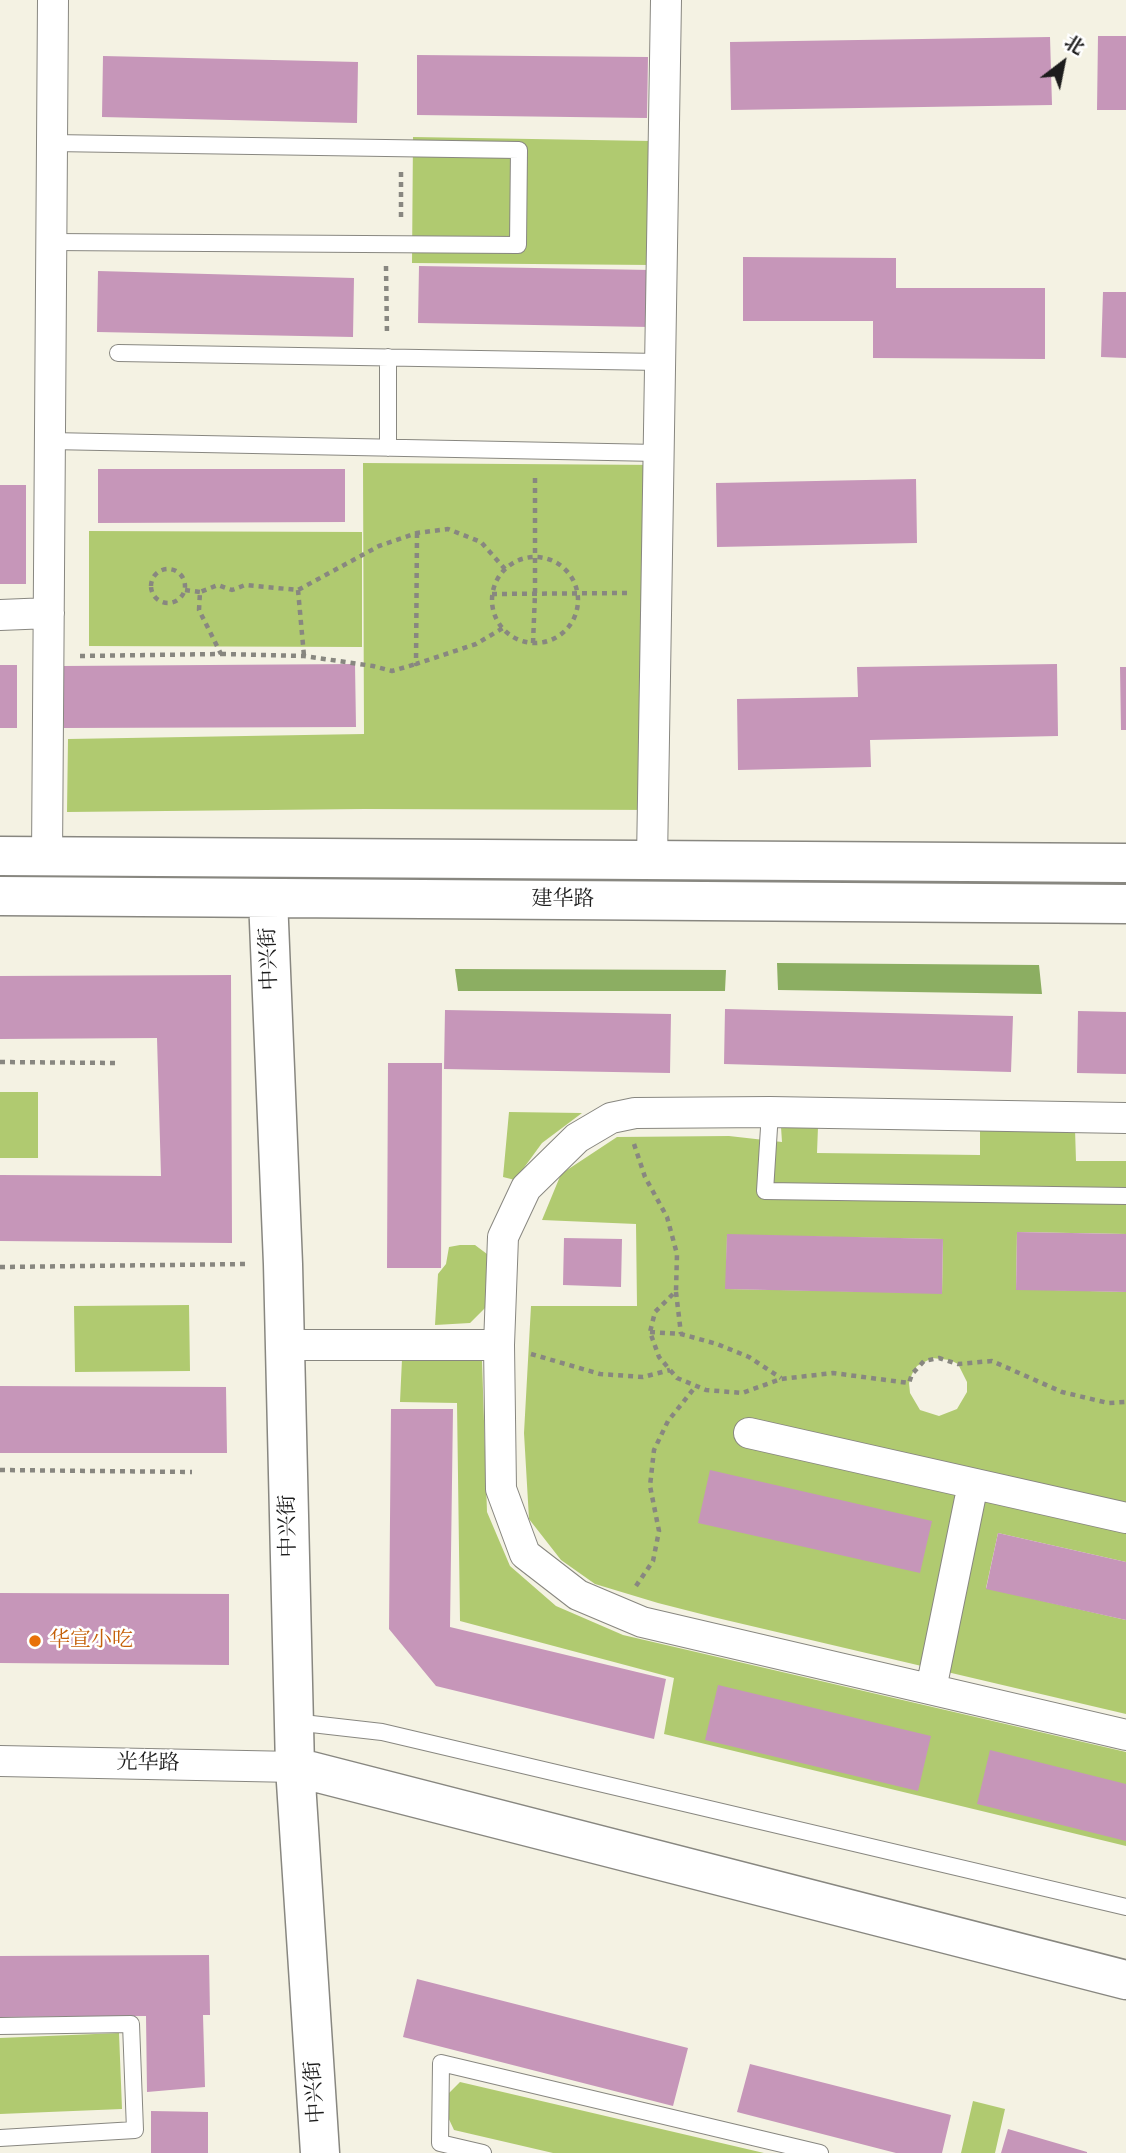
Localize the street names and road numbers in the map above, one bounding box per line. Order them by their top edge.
street label: 建华路 [532,887,594,913]
street label: 中兴街 [256,927,284,991]
street label: 中兴街 [276,1494,302,1558]
street label: 光华路 [116,1751,180,1777]
street label: 中兴街 [301,2060,331,2124]

